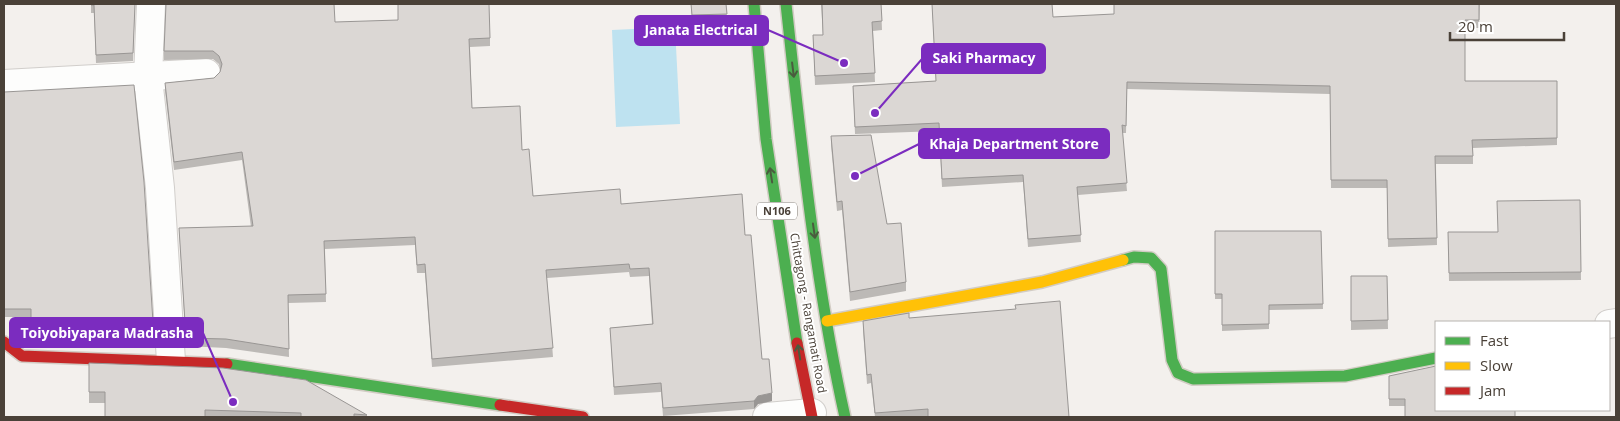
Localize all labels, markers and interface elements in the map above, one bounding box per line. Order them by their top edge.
scale bar [1450,10,1564,42]
callout: Janata Electrical [635,16,768,45]
text: 20 m [1458,16,1493,36]
text: Janata Electrical [642,20,758,39]
callout: Saki Pharmacy [922,44,1045,73]
text: Saki Pharmacy [933,48,1035,67]
one-way arrow [788,61,798,77]
callout: Khaja Department Store [919,129,1109,158]
text: Khaja Department Store [929,134,1099,153]
one-way arrow [766,167,776,183]
road number: N106 [757,202,797,220]
one-way arrow [809,222,819,238]
street label: Chittagong - Rangamati Road [786,232,831,394]
callout: Toiyobiyapara Madrasha [10,318,203,347]
legend [1435,321,1610,411]
text: Toiyobiyapara Madrasha [21,323,193,342]
text: Fast [1480,330,1509,350]
one-way arrow [794,345,804,361]
text: Slow [1480,355,1513,375]
text: Jam [1478,380,1506,400]

